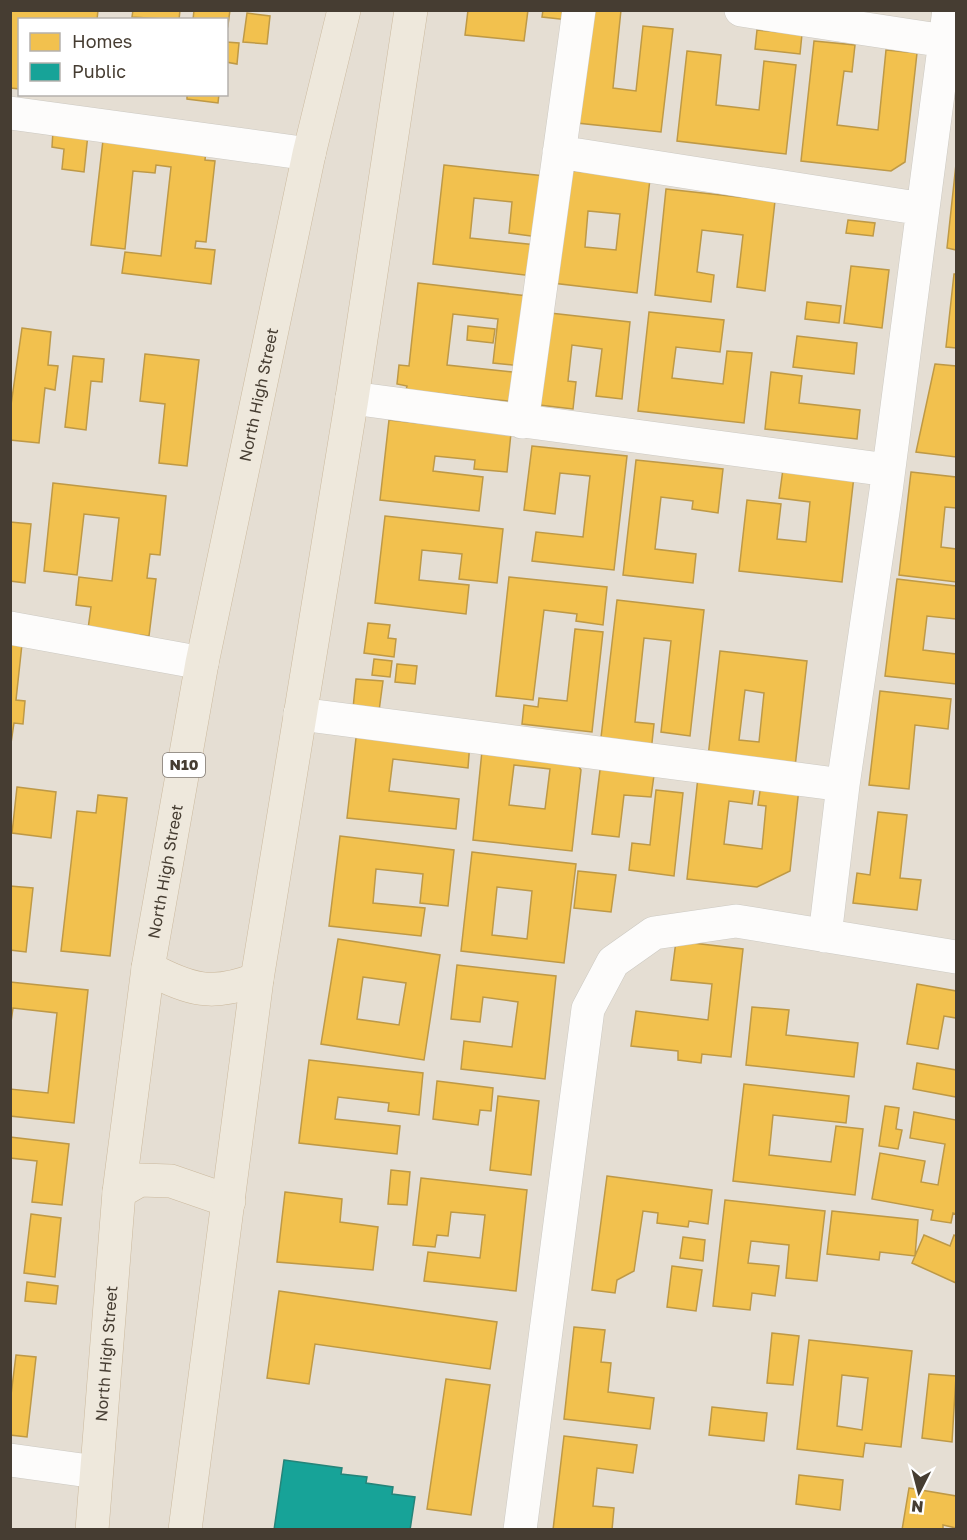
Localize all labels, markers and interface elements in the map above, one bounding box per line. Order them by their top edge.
legend [18,18,228,96]
text: Homes [72,30,132,52]
text: Public [72,60,126,82]
street label: North High Street [235,326,282,463]
road number: N10 [163,753,205,777]
street label: North High Street [143,803,187,940]
street label: North High Street [91,1285,121,1422]
north arrow [889,1462,949,1522]
text: N [910,1496,925,1517]

